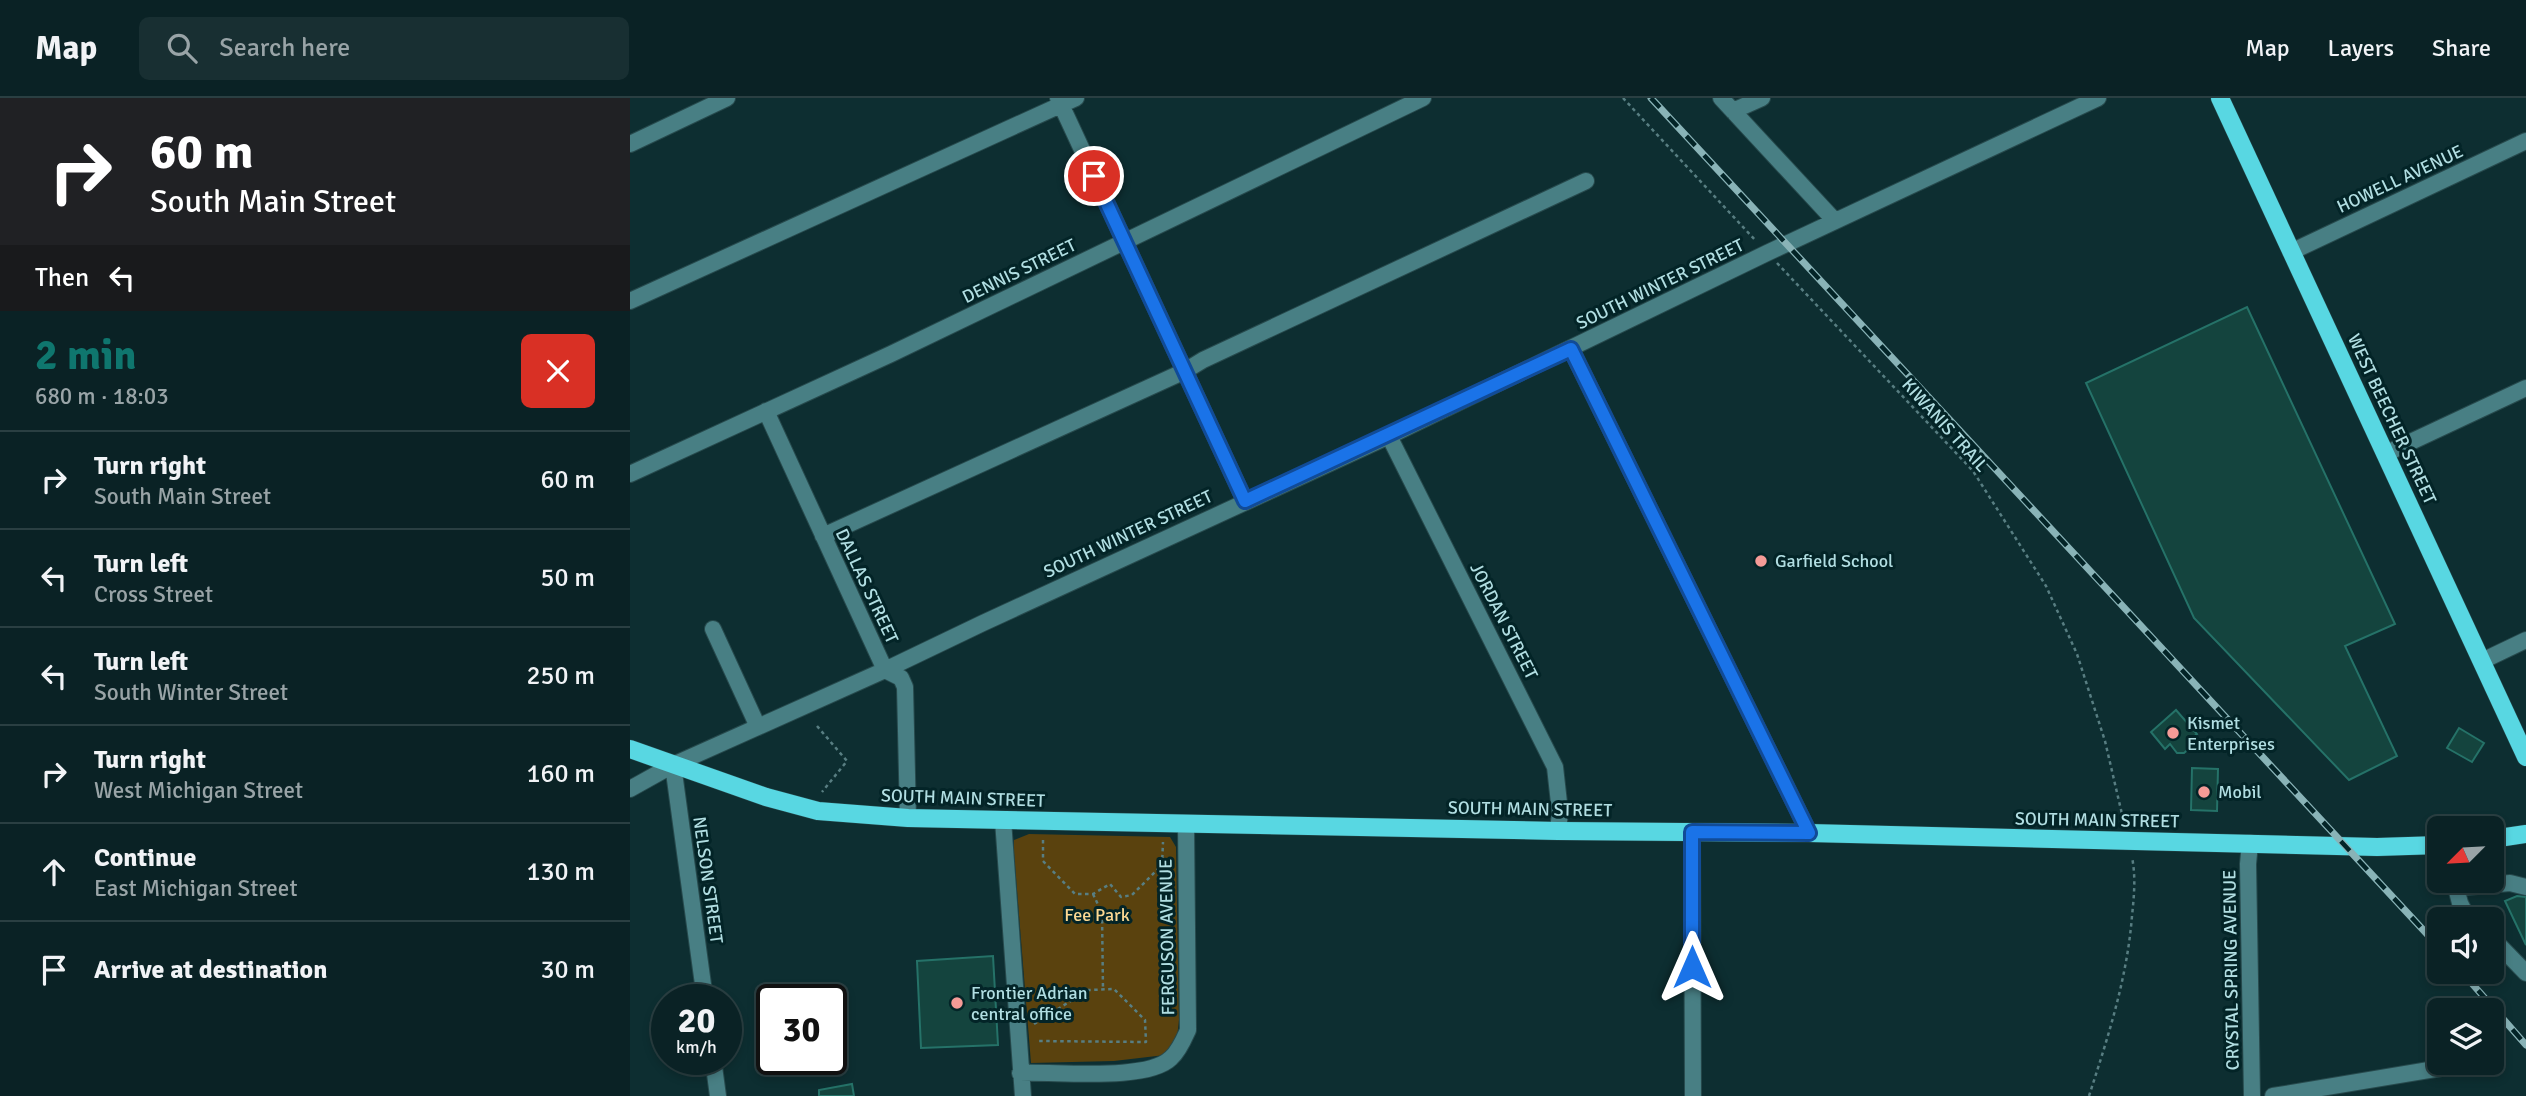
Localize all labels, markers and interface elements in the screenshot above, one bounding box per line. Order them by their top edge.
search box [139,17,629,80]
text: Map [35,28,97,69]
icon: search [163,29,201,67]
text: Search here [219,32,350,64]
text: Map [2245,33,2290,63]
text: Layers [2328,33,2394,63]
text: Share [2432,33,2491,63]
text: 60 m [150,122,253,182]
icon: right [35,126,126,217]
street label: HOWELL AVENUE [2333,140,2467,218]
pin [1064,146,1124,206]
icon: arrive [1075,157,1113,195]
text: South Main Street [150,182,396,221]
street label: DENNIS STREET [958,234,1080,308]
street label: SOUTH WINTER STREET [1573,234,1748,334]
icon: left [103,259,141,297]
text: Then [35,262,89,294]
text: 2 min [35,330,136,381]
street label: WEST BEECHER STREET [2343,330,2441,508]
button: close [521,334,595,408]
street label: KIWANIS TRAIL [1897,374,1993,476]
text: 680 m · 18:03 [35,382,169,411]
text: Turn right [94,450,206,482]
icon: right [35,461,73,499]
text: 60 m [540,464,595,496]
text: South Main Street [94,482,271,511]
street label: SOUTH WINTER STREET [1040,485,1216,583]
street label: DALLAS STREET [831,525,903,647]
text: Turn left [94,548,188,580]
place label: Garfield School [1775,550,1893,572]
marker: Garfield School [1753,553,1769,569]
icon: left [35,559,73,597]
street label: JORDAN STREET [1465,559,1543,683]
text: 50 m [540,562,595,594]
text: Cross Street [94,580,213,609]
text: Turn left [94,646,188,678]
icon: left [35,657,73,695]
text: 250 m [526,660,595,692]
text: South Winter Street [94,678,288,707]
place label: Kismet Enterprises [2187,712,2275,755]
marker: Kismet Enterprises [2165,725,2181,741]
text: Turn right [94,744,206,776]
icon: right [35,755,73,793]
text: 160 m [526,758,595,790]
text: West Michigan Street [94,776,303,805]
place label: Mobil [2218,781,2262,803]
street label: SOUTH MAIN STREET [881,784,1046,812]
marker: Mobil [2196,784,2212,800]
street label: SOUTH MAIN STREET [1448,797,1612,821]
street label: SOUTH MAIN STREET [2015,808,2179,832]
street label: NELSON STREET [688,815,728,945]
north arrow [2427,816,2504,892]
map controls [2427,816,2504,1075]
text: Continue [94,842,196,874]
icon: ahead [35,853,73,891]
text: 130 m [526,856,595,888]
street label: FERGUSON AVENUE [1155,858,1179,1016]
street label: CRYSTAL SPRING AVENUE [2218,870,2244,1070]
text: East Michigan Street [94,874,297,903]
park label: Fee Park [1064,904,1130,926]
button: sound [2427,907,2504,984]
position arrow [1655,930,1729,1004]
icon: arrive [35,951,73,989]
text: Arrive at destination [94,954,327,986]
text: 30 m [540,954,595,986]
place label: Frontier Adrian central office [971,982,1088,1025]
speed limit sign: 30 [756,984,847,1075]
marker: Frontier Adrian central office [949,995,965,1011]
button: layers [2427,998,2504,1075]
text: 20 [678,999,715,1042]
text: km/h [676,1036,717,1058]

